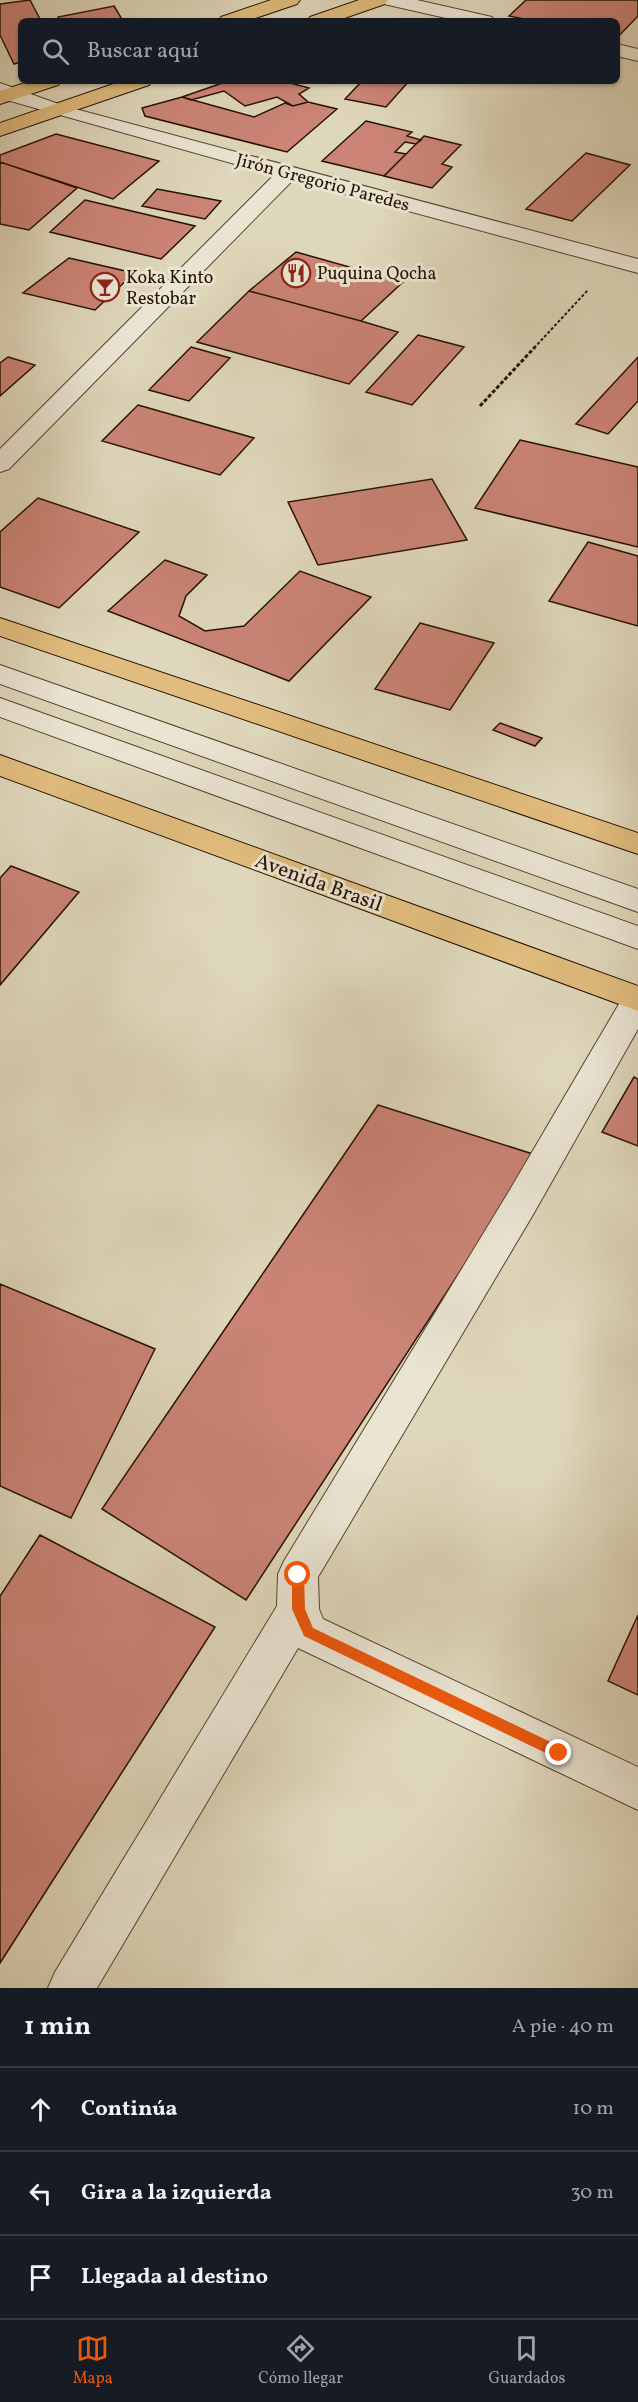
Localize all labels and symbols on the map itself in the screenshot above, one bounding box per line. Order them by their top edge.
street label: Jirón Gregorio Paredes [233,148,412,219]
restaurant icon: Puquina Qocha [280,257,312,289]
place label: Puquina Qocha [317,262,436,287]
place label: Koka Kinto Restobar [126,266,213,312]
bar icon: Koka Kinto Restobar [89,271,121,303]
street label: Avenida Brasil [251,847,386,920]
route start [284,1561,310,1587]
route end [545,1739,571,1765]

